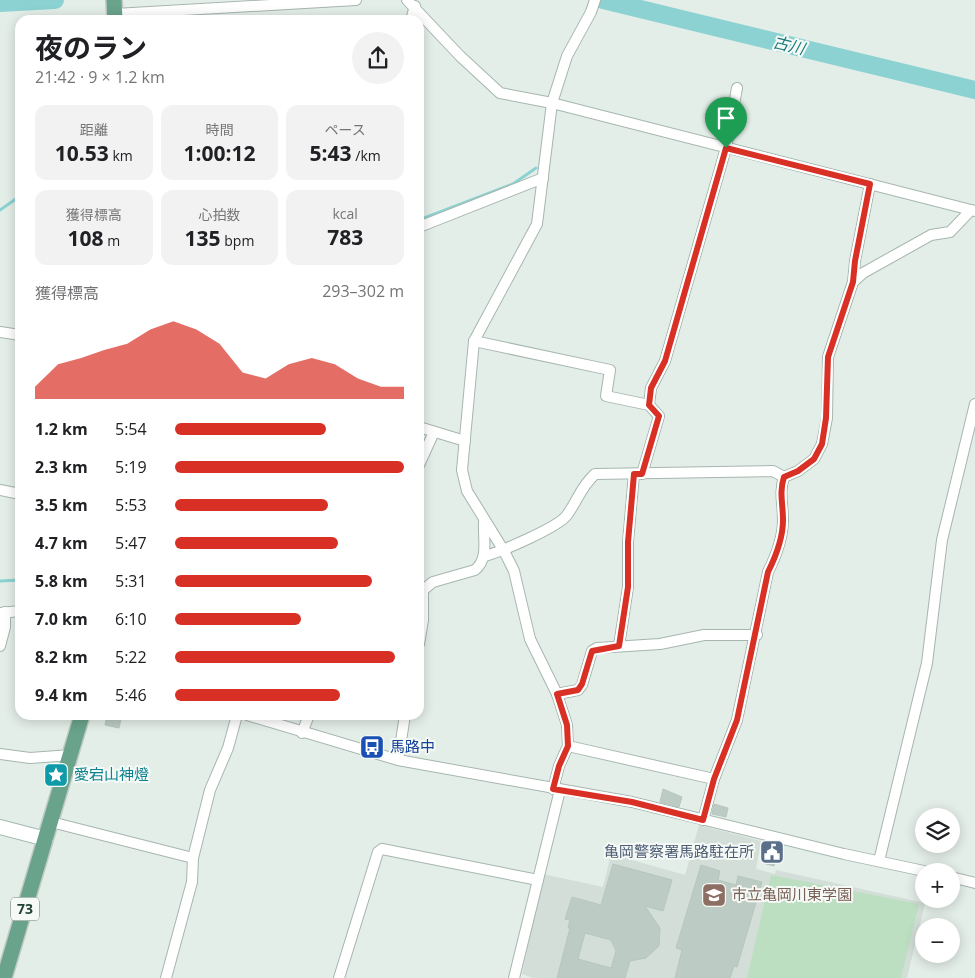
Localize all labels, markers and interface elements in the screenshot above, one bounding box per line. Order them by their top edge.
text: 夜のラン [35,28,147,66]
water label: 古川 [771,30,809,60]
button: share [352,32,404,84]
text: 21:42 · 9 × 1.2 km [35,66,165,88]
pin [705,97,747,148]
icon: arrive [712,104,740,132]
text: 距離 [80,120,108,139]
text: 時間 [205,120,233,139]
text: ペース [325,120,366,139]
text: 10.53 [55,139,109,167]
text: 1:00:12 [183,139,256,167]
text: 5:43 [310,139,352,167]
text: km [109,146,133,165]
text: /km [352,146,381,165]
text: kcal [332,204,358,223]
text: 獲得標高 [66,205,122,224]
text: 心拍数 [198,205,240,224]
text: 783 [327,223,363,251]
text: 108 [68,224,104,252]
text: 135 [185,224,221,252]
text: m [104,231,120,250]
text: bpm [221,231,254,250]
text: 293–302 m [322,280,404,302]
text: 獲得標高 [35,282,99,304]
text: 1.2 km [35,418,88,440]
text: 5:54 [115,418,147,440]
text: 2.3 km [35,456,88,478]
text: 5:19 [115,456,147,478]
text: 3.5 km [35,494,88,516]
text: 5:53 [115,494,147,516]
text: 4.7 km [35,532,88,554]
text: 5:47 [115,532,147,554]
text: 5.8 km [35,570,88,592]
text: 5:31 [115,570,147,592]
text: 7.0 km [35,608,88,630]
text: 6:10 [115,608,147,630]
text: 8.2 km [35,646,88,668]
text: 5:22 [115,646,147,668]
text: 9.4 km [35,684,88,706]
text: 5:46 [115,684,147,706]
bus stop icon: 馬路中 [359,734,385,760]
place label: 馬路中 [390,736,435,756]
place icon: 愛宕山神燈 [43,762,69,788]
place label: 愛宕山神燈 [74,764,149,784]
map controls [915,808,960,963]
button: layers [915,808,960,853]
public building icon: 亀岡警察署馬路駐在所 [759,839,785,865]
place label: 亀岡警察署馬路駐在所 [604,841,754,861]
button: + [915,863,960,908]
school or university icon: 市立亀岡川東学園 [701,882,727,908]
place label: 市立亀岡川東学園 [732,884,852,904]
road number: 73 [11,898,39,921]
button: − [915,918,960,963]

